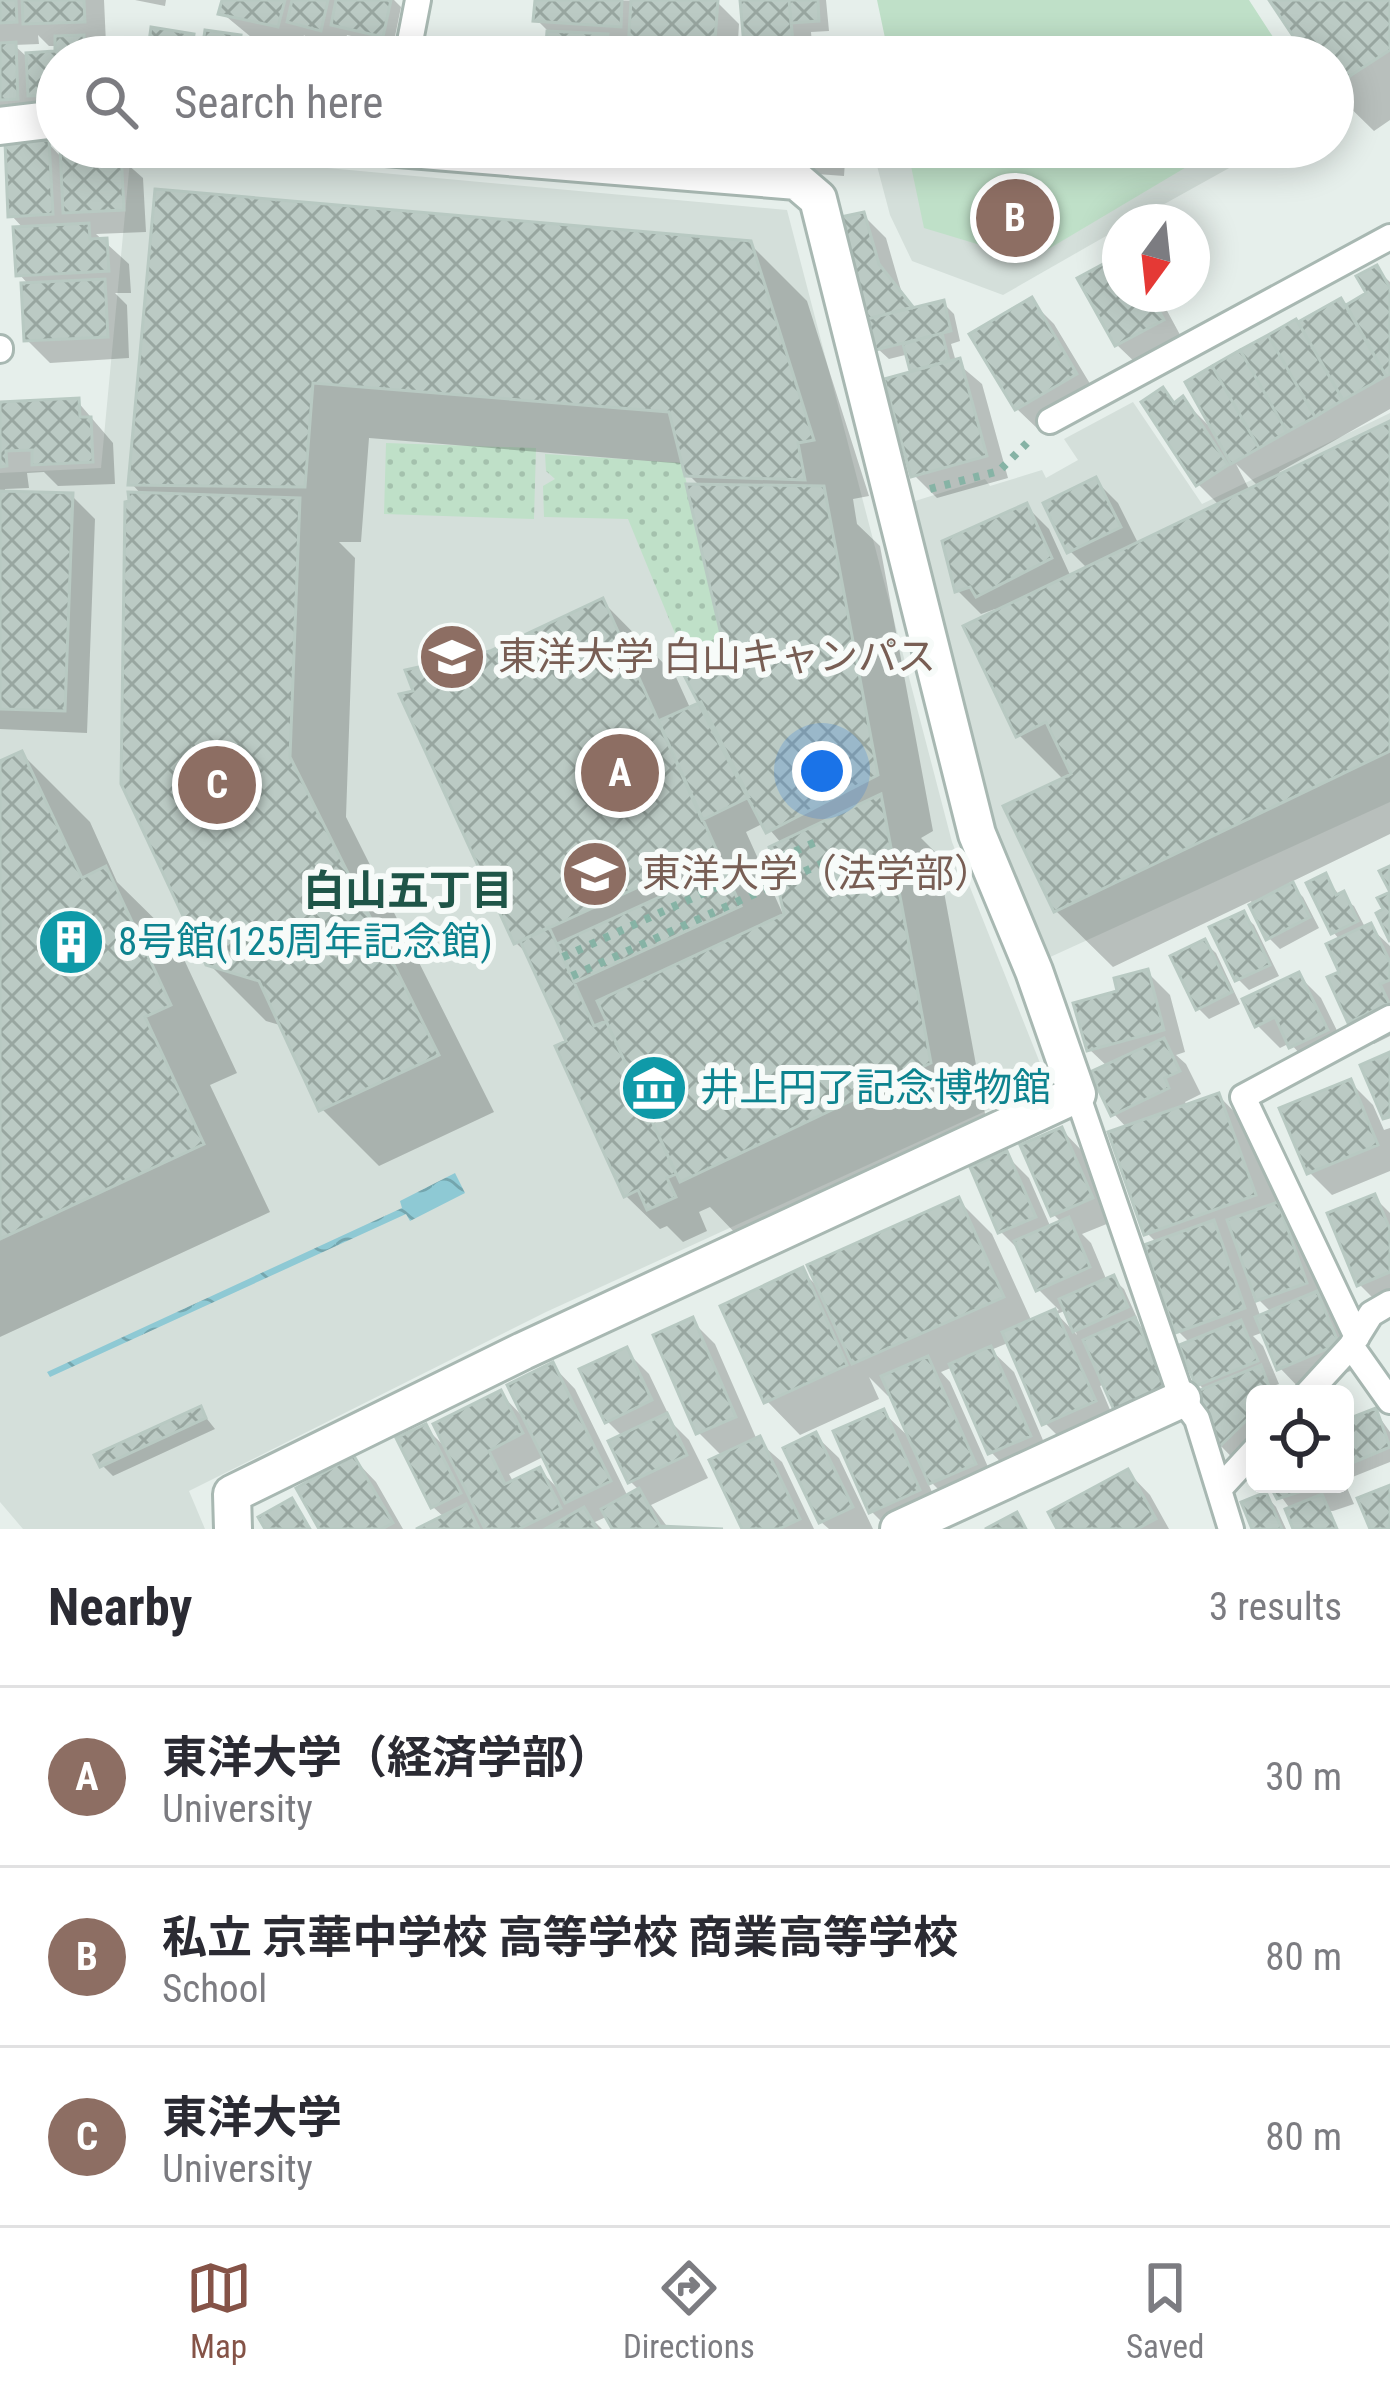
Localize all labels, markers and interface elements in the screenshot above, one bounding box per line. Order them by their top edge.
search box [36,36,1354,168]
icon: search [78,69,144,135]
text: Search here [174,76,383,129]
pin: B [976,173,1054,263]
north arrow [1102,204,1210,312]
school or university icon: 東洋大学 白山キャンパス [417,622,487,692]
place label: 東洋大学 白山キャンパス [498,634,936,680]
pin: A [581,728,659,818]
pin: C [178,740,256,830]
your location [792,741,852,801]
school or university icon: 東洋大学（法学部） [560,839,630,909]
place label: 東洋大学（法学部） [642,851,993,897]
district label: 白山五丁目 [303,866,513,915]
building icon: 8号館(125周年記念館) [36,907,106,977]
place label: 8号館(125周年記念館) [118,919,493,965]
museum icon: 井上円了記念博物館 [619,1053,689,1123]
place label: 井上円了記念博物館 [700,1065,1051,1111]
map controls [1246,1385,1354,1493]
button: locate [1246,1385,1354,1493]
text: Nearby [48,1578,192,1637]
text: 3 results [1209,1584,1342,1630]
text: 東洋大学（経済学部） [162,1731,612,1784]
text: A [75,1754,99,1800]
text: 30 m [1265,1754,1342,1800]
text: University [162,1786,313,1832]
text: 私立 京華中学校 高等学校 商業高等学校 [162,1911,958,1964]
text: B [76,1934,98,1980]
text: 80 m [1265,1934,1342,1980]
text: School [162,1966,267,2012]
text: 東洋大学 [162,2091,342,2144]
text: C [76,2114,98,2160]
text: 80 m [1265,2114,1342,2160]
text: University [162,2146,313,2192]
tab: Map [186,2255,252,2366]
tab: Directions [623,2255,755,2366]
tab: Saved [1126,2255,1204,2366]

